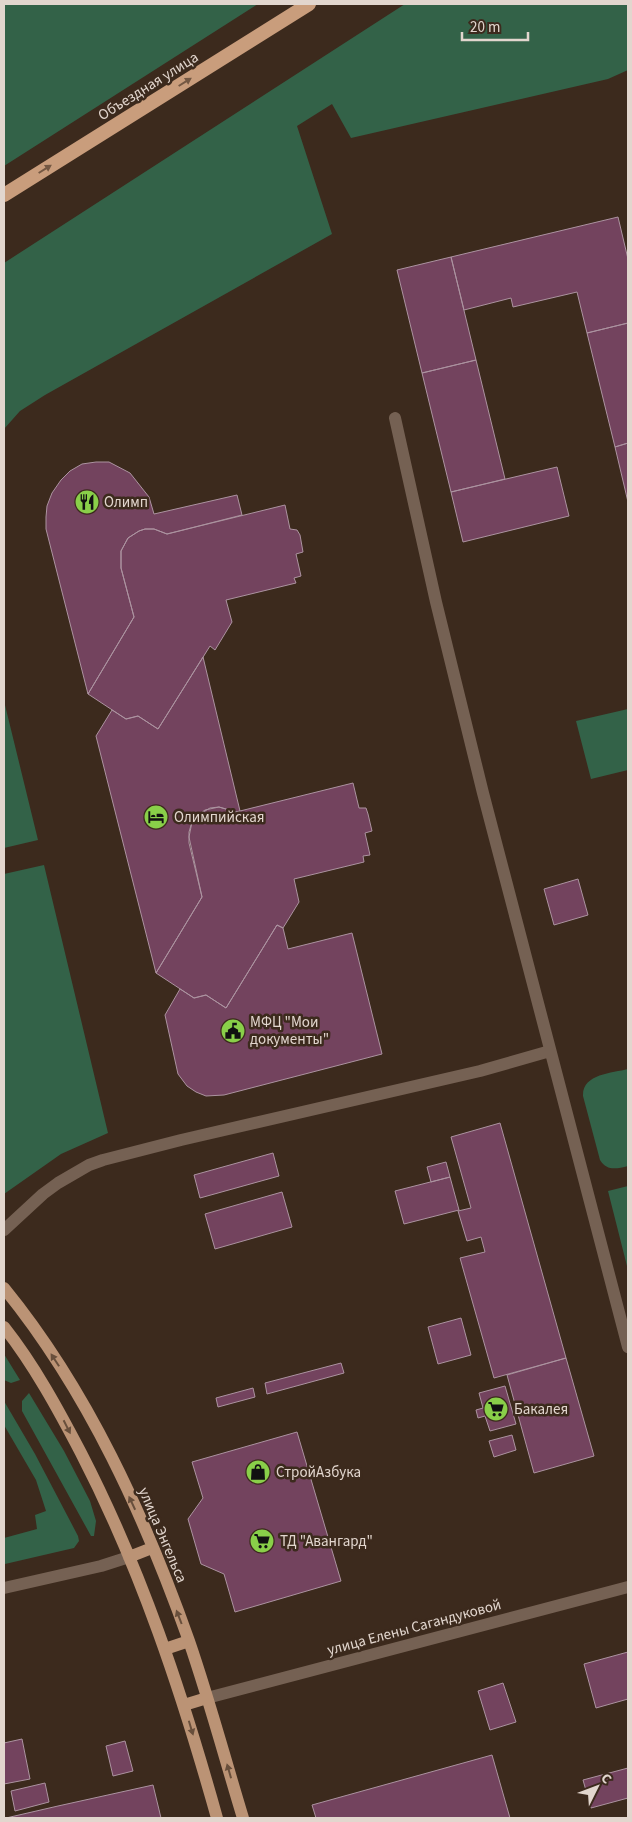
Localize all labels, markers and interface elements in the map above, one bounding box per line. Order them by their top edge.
scale bar [462,10,528,42]
text: 20 m [470,17,500,38]
street label: Объездная улица [94,47,202,126]
one-way arrow [178,77,191,87]
one-way arrow [39,165,52,174]
restaurant icon: Олимп [74,489,100,515]
place label: Олимп [104,492,148,513]
hotel icon: Олимпийская [143,804,169,830]
place label: Олимпийская [174,807,264,828]
place label: МФЦ "Мои документы" [250,1012,329,1050]
public building icon: МФЦ "Мои документы" [220,1018,246,1044]
one-way arrow [51,1354,60,1367]
supermarket icon: Бакалея [483,1396,509,1422]
place label: Бакалея [514,1399,568,1420]
one-way arrow [63,1420,71,1434]
shop icon: СтройАзбука [245,1459,271,1485]
place label: СтройАзбука [276,1462,361,1483]
street label: улица Энгельса [133,1484,192,1586]
one-way arrow [128,1496,136,1510]
supermarket icon: ТД "Авангард" [249,1528,275,1554]
place label: ТД "Авангард" [280,1531,373,1552]
street label: улица Елены Сагандуковой [325,1594,504,1661]
one-way arrow [175,1610,183,1624]
one-way arrow [187,1721,195,1736]
north arrow [572,1762,622,1812]
one-way arrow [225,1764,233,1779]
text: С [596,1769,616,1789]

